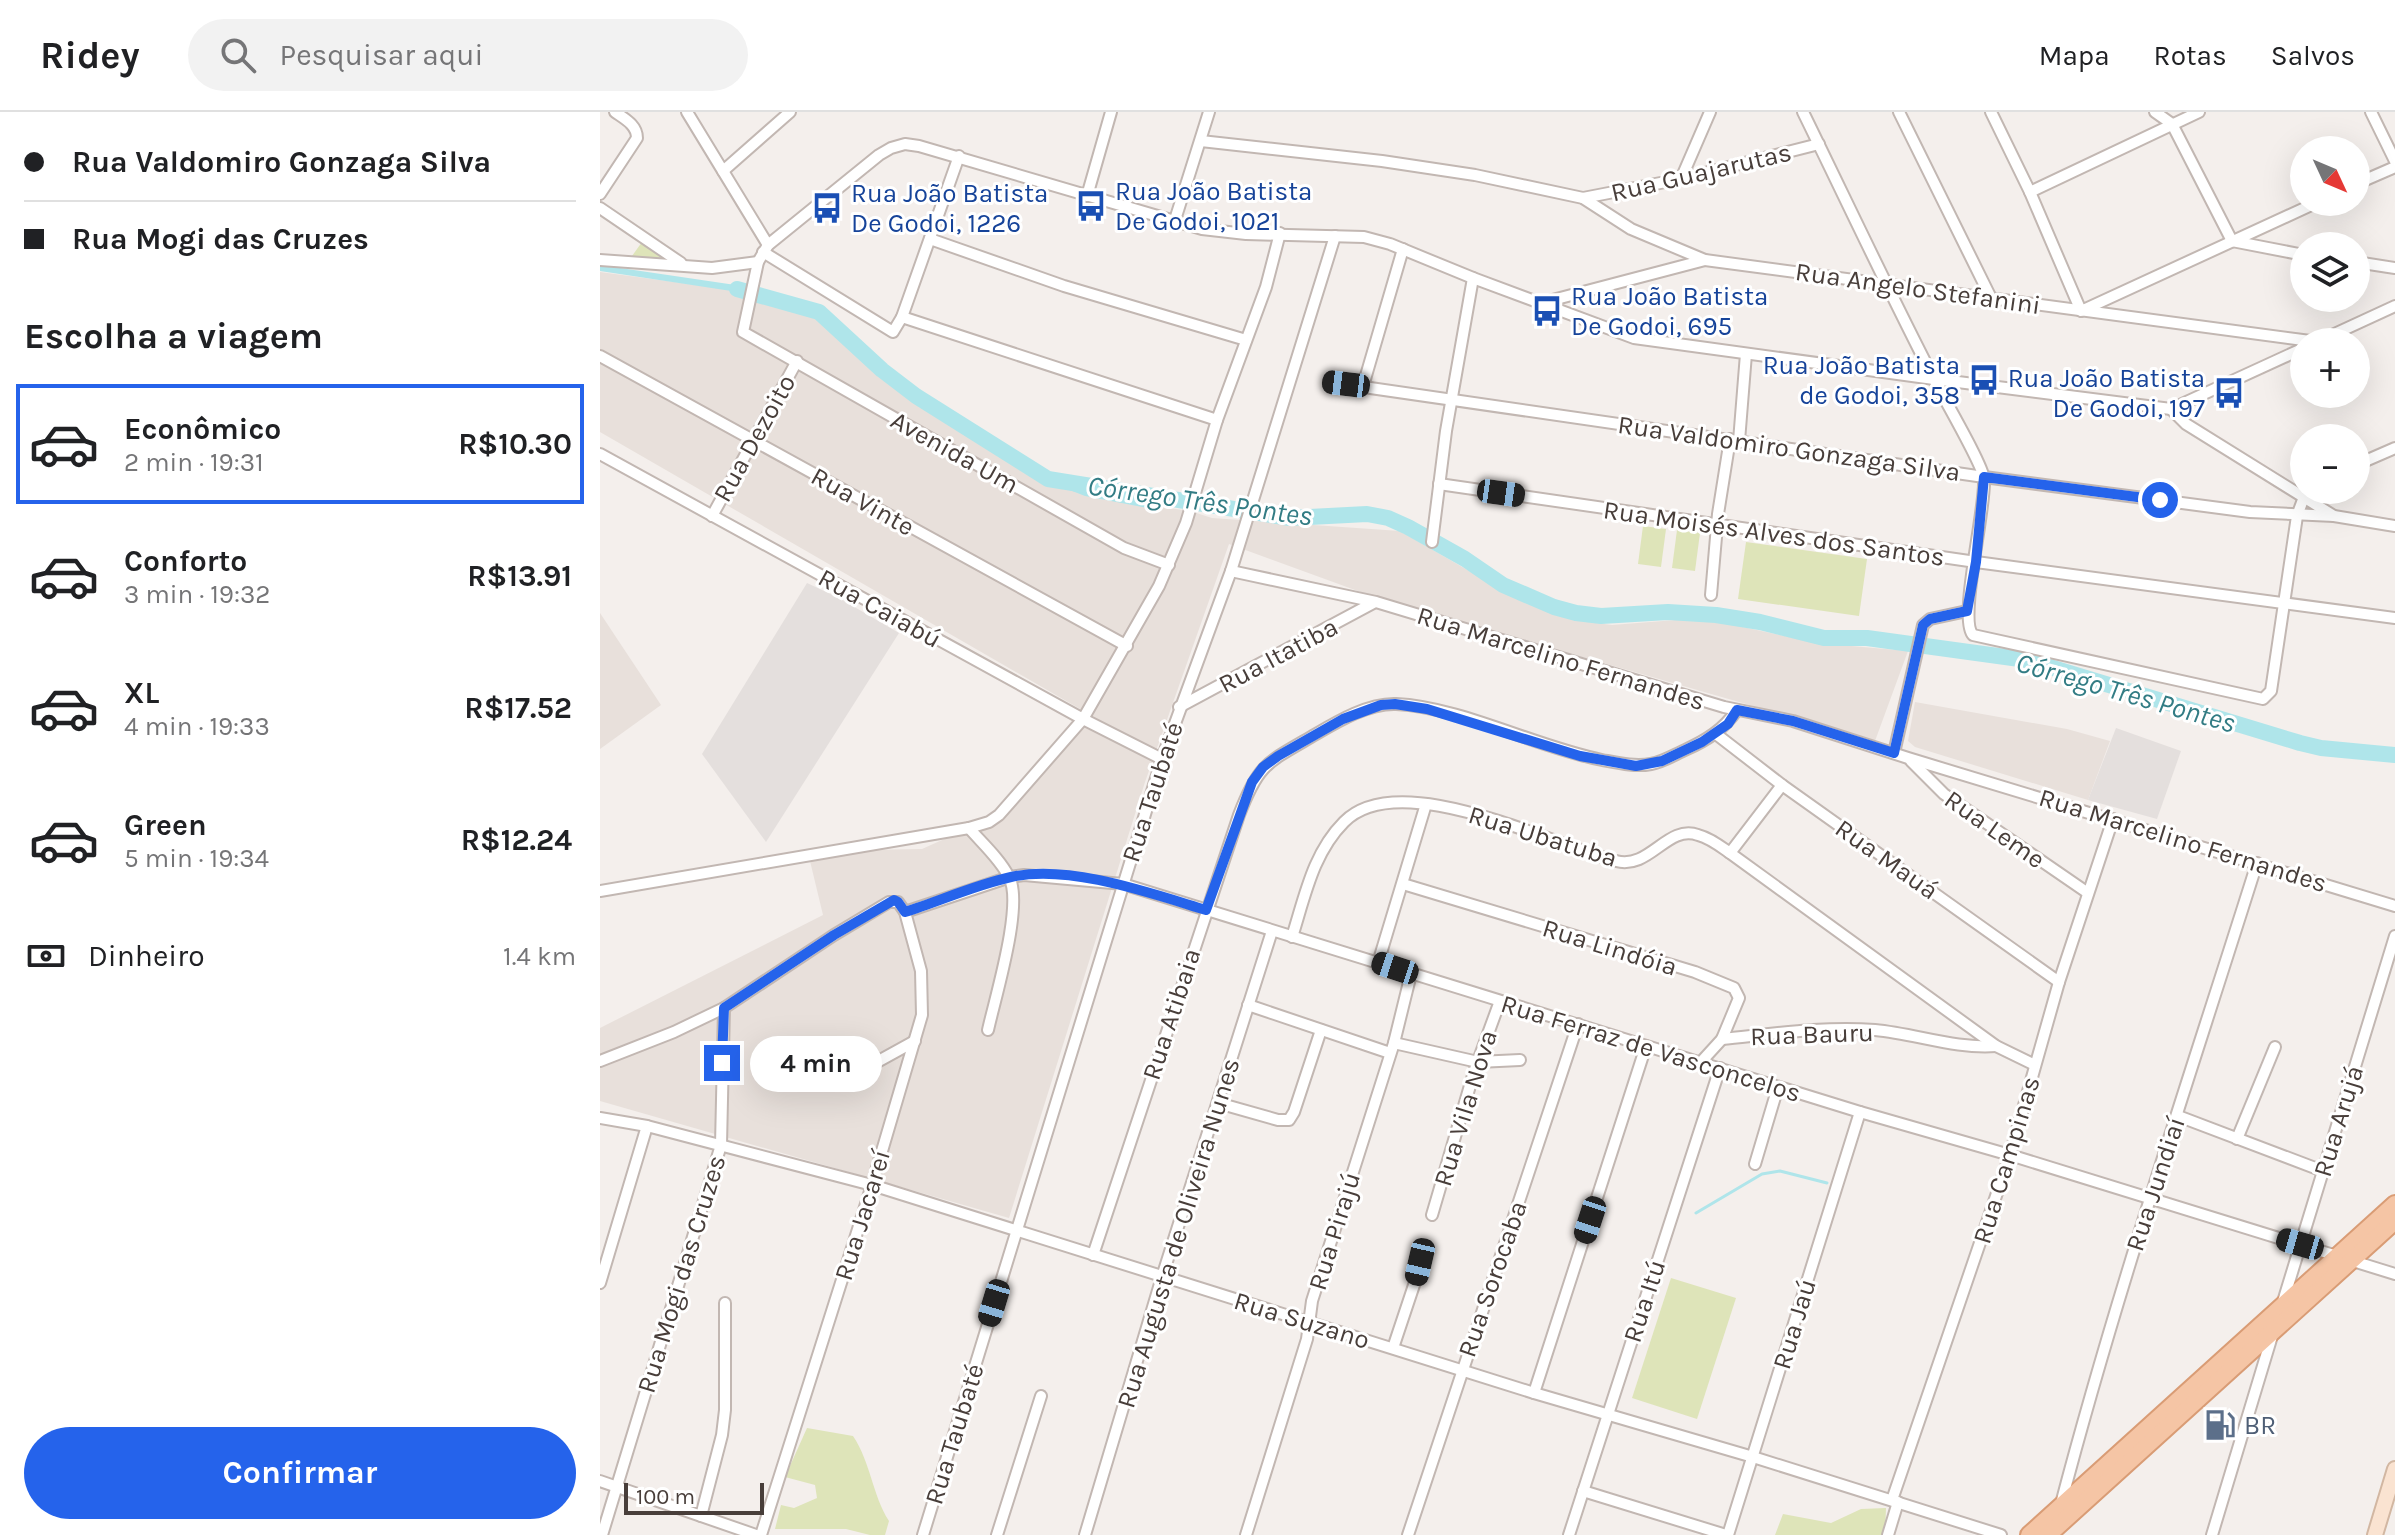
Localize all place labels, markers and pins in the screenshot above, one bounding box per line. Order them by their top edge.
place label: Rua João Batista De Godoi, 1021 [1115,176,1312,237]
place label: Rua João Batista De Godoi, 1226 [851,178,1048,239]
bus stop icon: Rua João Batista De Godoi, 1021 [1074,189,1108,223]
bus stop icon: Rua João Batista De Godoi, 1226 [810,191,844,225]
place label: Rua João Batista De Godoi, 695 [1571,281,1768,342]
bus stop icon: Rua João Batista De Godoi, 695 [1530,294,1564,328]
place label: Rua João Batista de Godoi, 358 [1763,350,1960,411]
bus stop icon: Rua João Batista de Godoi, 358 [1967,363,2001,397]
place label: Rua João Batista De Godoi, 197 [2008,363,2205,424]
bus stop icon: Rua João Batista De Godoi, 197 [2212,376,2246,410]
fuel station icon: BR [2203,1408,2237,1442]
place label: BR [2244,1410,2276,1441]

